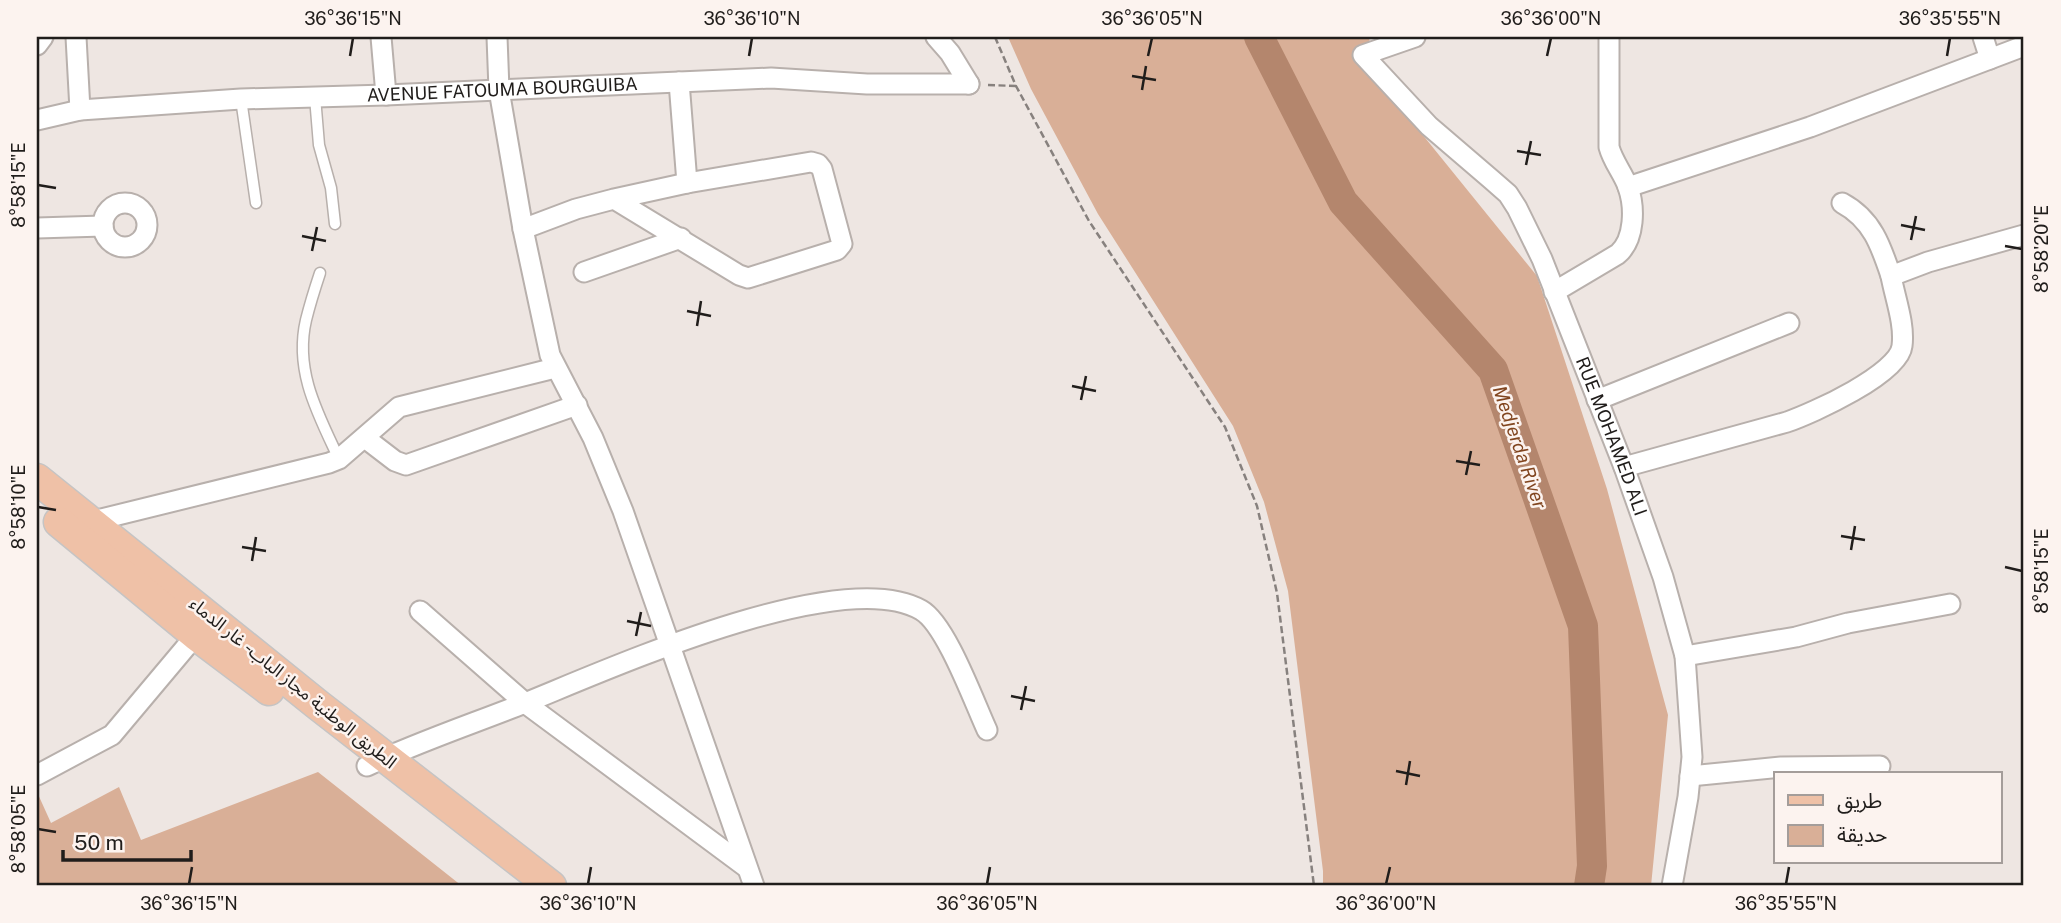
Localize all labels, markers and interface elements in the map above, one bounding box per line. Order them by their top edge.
text: 36°36'15"N [304,8,402,29]
text: 36°36'10"N [703,8,801,29]
text: 36°36'05"N [1101,8,1203,29]
text: 36°36'00"N [1501,8,1601,29]
text: 36°35'55"N [1899,8,2001,29]
street label: AVENUE FATOUMA BOURGUIBA [367,73,638,106]
text: 8°58'15"E [8,142,29,228]
text: 8°58'20"E [2031,205,2052,293]
street label: RUE MOHAMED ALI [1572,354,1651,518]
water label: Medjerda River [1489,383,1552,512]
text: 8°58'10"E [8,465,29,549]
text: 8°58'15"E [2031,528,2052,614]
street label: الطريق الوطنية مجاز الباب - غار الدماء [185,593,401,773]
legend [1774,772,2002,864]
text: 8°58'05"E [8,784,29,874]
text: طريق [1837,788,1882,814]
scale bar [63,818,191,862]
text: حديقة [1837,822,1887,847]
text: 50 m [74,830,124,855]
text: 36°36'15"N [140,893,238,914]
text: 36°36'10"N [539,893,637,914]
text: 36°36'05"N [936,893,1038,914]
text: 36°36'00"N [1336,893,1436,914]
text: 36°35'55"N [1735,893,1837,914]

